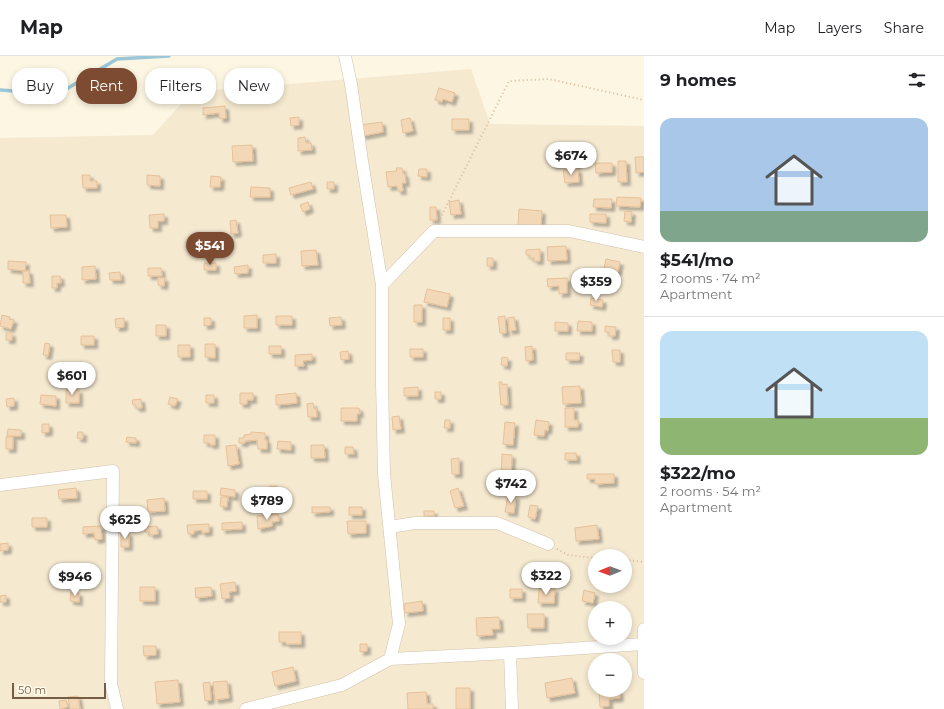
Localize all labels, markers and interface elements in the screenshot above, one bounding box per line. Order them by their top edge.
text: Map [20,16,63,39]
text: Map [764,19,795,37]
text: Layers [817,19,862,37]
text: Share [884,19,924,37]
chip: Buy [12,68,68,104]
chip: Rent [76,68,137,104]
chip: Filters [145,68,216,104]
chip: New [224,68,284,104]
icon: filters [906,69,928,91]
text: 9 homes [660,70,736,90]
pin: $674 [547,142,595,176]
icon: home [758,144,830,216]
text: $674 [555,147,587,163]
pin: $541 [186,232,234,266]
text: $541 [195,237,225,253]
text: $541/mo [660,250,734,270]
pin: $359 [572,268,620,302]
text: 2 rooms · 74 m² [660,270,761,286]
text: $359 [580,273,612,289]
text: Apartment [660,286,732,302]
icon: home [758,357,830,429]
pin: $601 [48,362,96,396]
text: $601 [57,367,87,383]
text: $322/mo [660,463,736,483]
pin: $742 [487,470,535,504]
text: $742 [495,475,527,491]
text: 2 rooms · 54 m² [660,483,761,499]
pin: $789 [243,487,291,521]
text: $789 [251,492,283,508]
text: Apartment [660,499,732,515]
pin: $625 [101,506,149,540]
text: $625 [109,511,141,527]
north arrow [588,549,632,593]
map controls [588,549,632,697]
pin: $322 [522,562,570,596]
pin: $946 [51,563,99,597]
text: $322 [530,567,562,583]
text: $946 [58,568,92,584]
button: + [588,601,632,645]
button: − [588,653,632,697]
scale bar [12,681,106,700]
text: 50 m [18,683,46,697]

